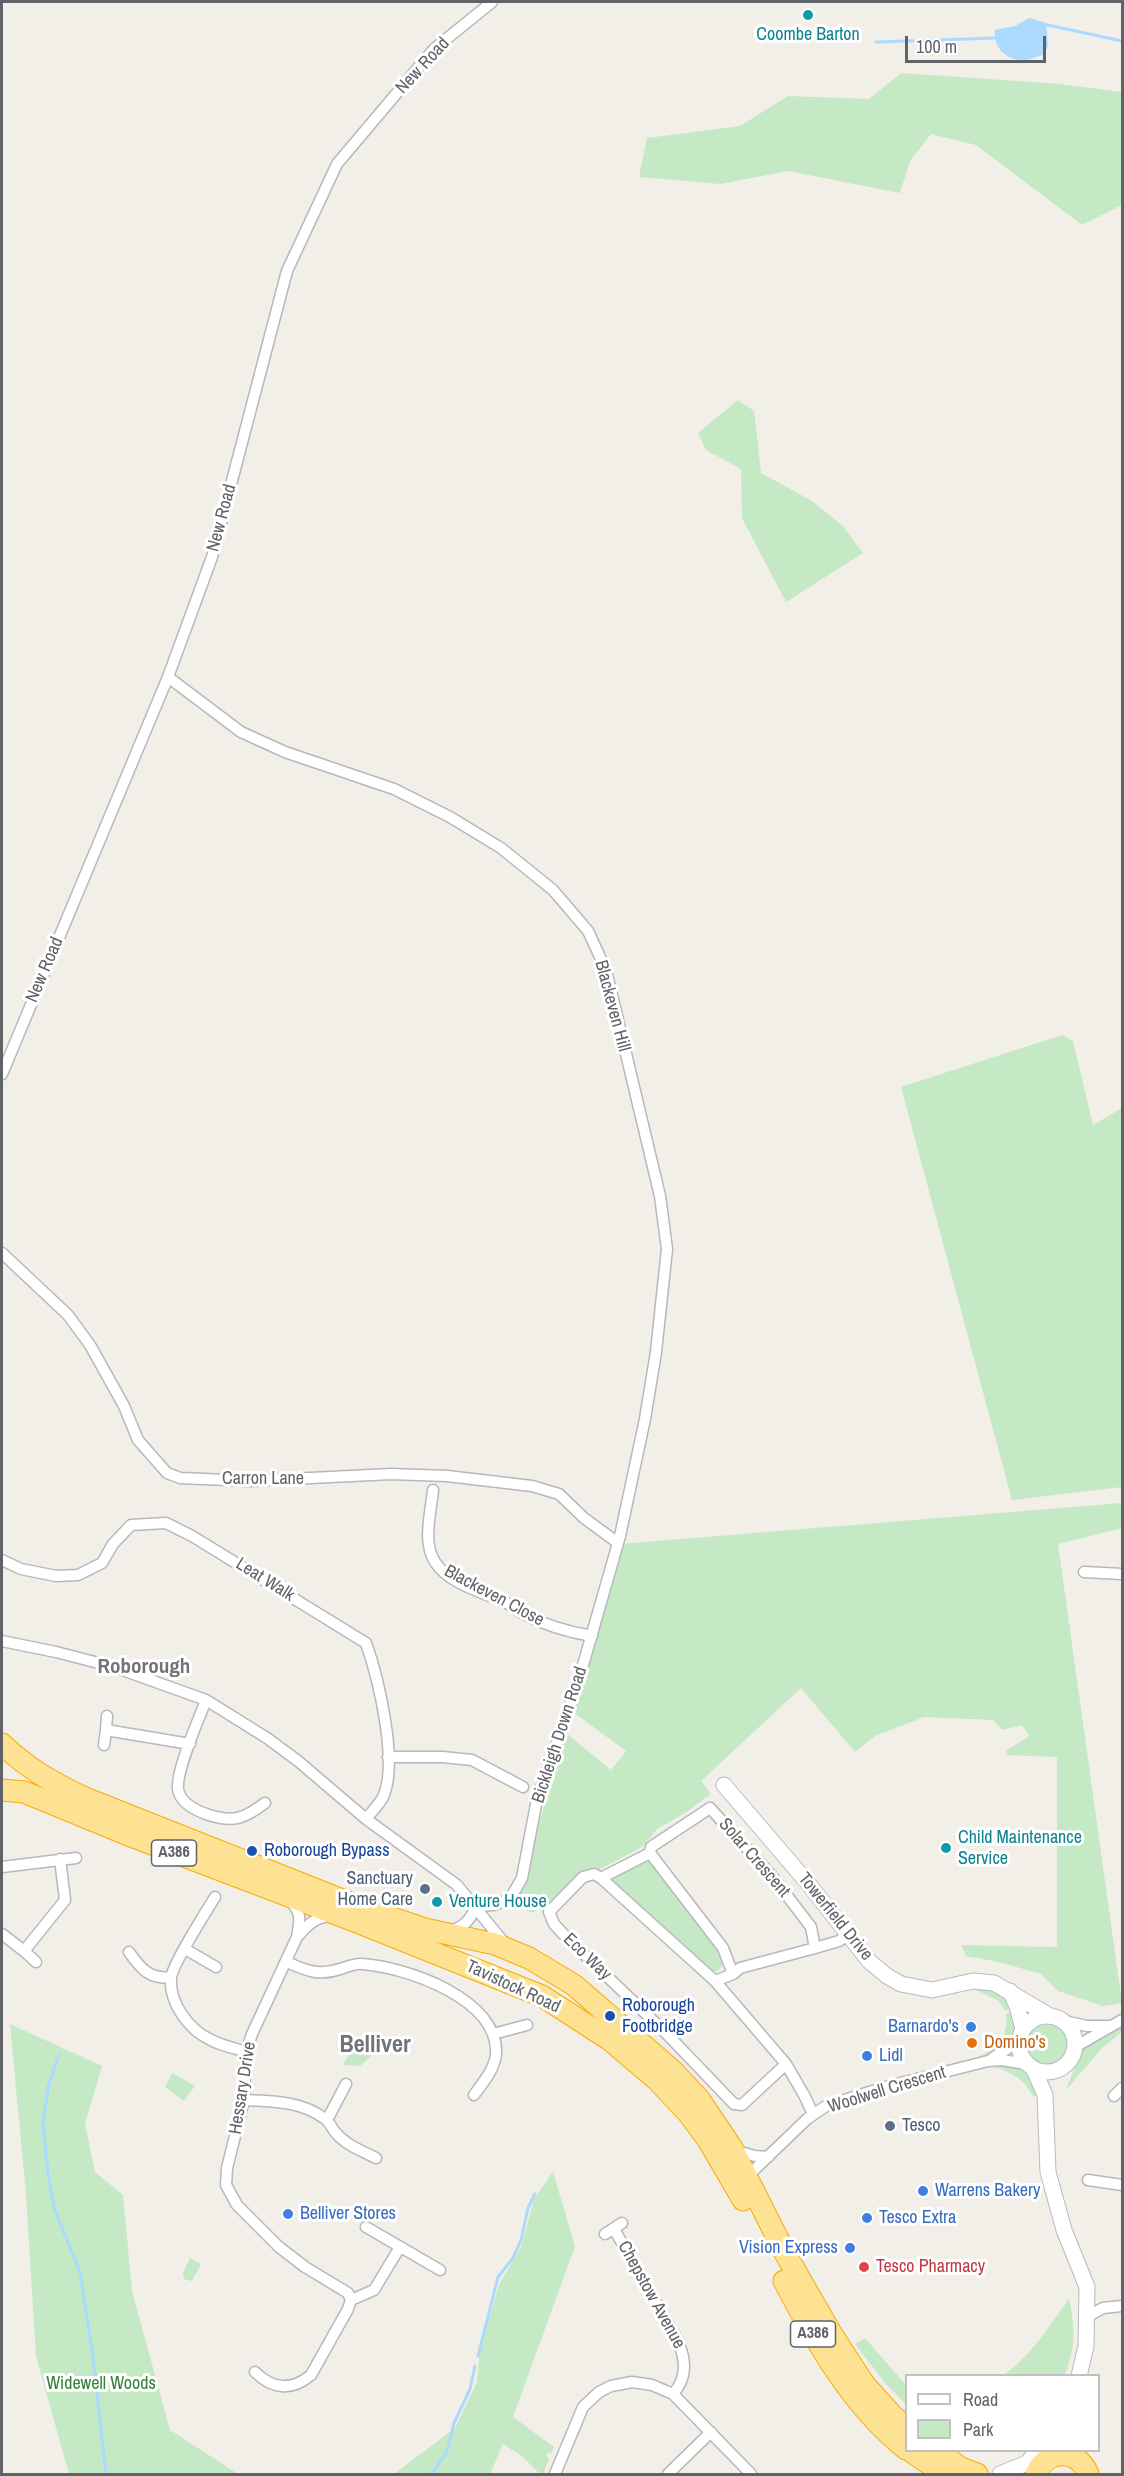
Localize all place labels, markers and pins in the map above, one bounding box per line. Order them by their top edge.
marker: Coombe Barton [801,8,815,22]
place label: Coombe Barton [756,24,860,46]
place label: Child Maintenance Service [958,1827,1082,1870]
place label: Roborough Bypass [264,1840,390,1862]
marker: Child Maintenance Service [939,1841,953,1855]
marker: Roborough Bypass [245,1844,259,1858]
place label: Sanctuary Home Care [338,1868,413,1910]
marker: Sanctuary Home Care [418,1882,432,1896]
place label: Venture House [449,1891,547,1913]
marker: Venture House [430,1895,444,1909]
place label: Roborough Footbridge [622,1995,695,2038]
marker: Roborough Footbridge [603,2009,617,2023]
place label: Barnardo's [888,2016,959,2038]
marker: Barnardo's [964,2020,978,2034]
place label: Domino's [984,2032,1046,2054]
marker: Domino's [965,2036,979,2050]
place label: Lidl [879,2045,903,2067]
marker: Lidl [860,2049,874,2063]
place label: Tesco [902,2115,941,2137]
marker: Tesco [883,2119,897,2133]
place label: Warrens Bakery [935,2180,1040,2202]
marker: Warrens Bakery [916,2184,930,2198]
place label: Belliver Stores [300,2203,396,2225]
marker: Belliver Stores [281,2207,295,2221]
place label: Tesco Extra [879,2207,956,2229]
marker: Tesco Extra [860,2211,874,2225]
place label: Vision Express [739,2237,838,2259]
marker: Vision Express [843,2241,857,2255]
place label: Tesco Pharmacy [876,2256,985,2278]
marker: Tesco Pharmacy [857,2260,871,2274]

